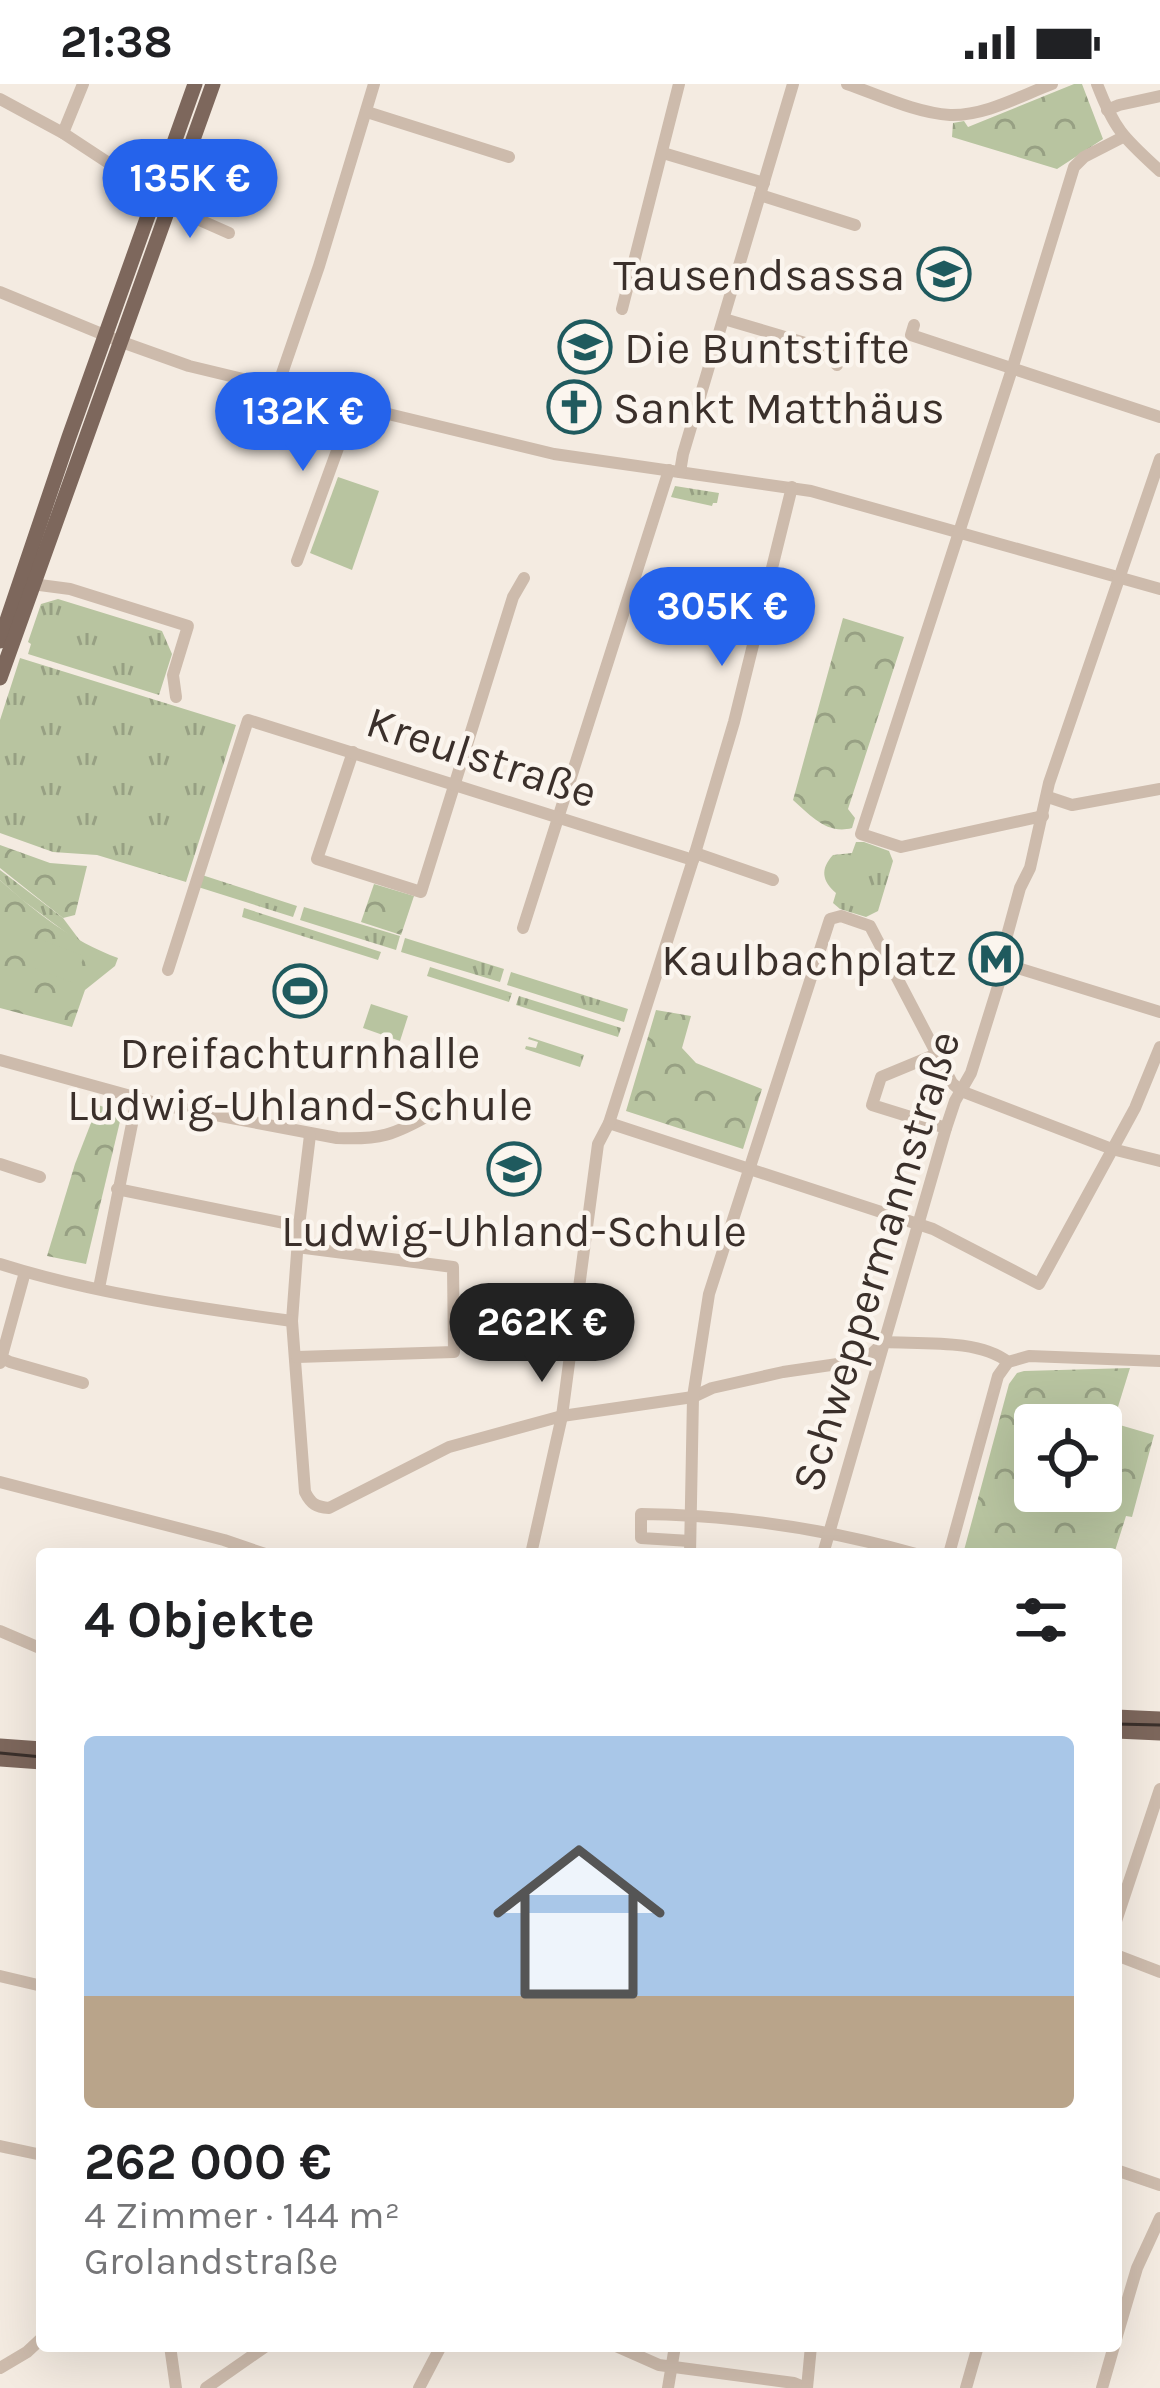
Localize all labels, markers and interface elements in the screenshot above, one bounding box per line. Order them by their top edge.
text: 21:38 [60,16,172,68]
pin: 135K € [92,139,288,241]
text: 135K € [130,155,250,201]
school or university icon: Tausendsassa [916,246,972,302]
place label: Tausendsassa [613,249,905,301]
school or university icon: Die Buntstifte [557,319,613,375]
place label: Die Buntstifte [624,322,910,374]
pin: 132K € [205,372,401,474]
church icon: Sankt Matthäus [546,379,602,435]
place label: Sankt Matthäus [613,382,945,434]
text: 132K € [242,388,364,434]
pin: 305K € [624,567,820,669]
text: 305K € [656,583,788,629]
street label: Kreulstraße [360,695,603,819]
metro station icon: Kaulbachplatz [968,931,1024,987]
place label: Kaulbachplatz [661,934,957,986]
sports icon: Dreifachturnhalle Ludwig-Uhland-Schule [272,963,328,1019]
street label: Schweppermannstraße [781,1025,971,1498]
place label: Dreifachturnhalle Ludwig-Uhland-Schule [67,1027,533,1132]
school or university icon: Ludwig-Uhland-Schule [486,1141,542,1197]
place label: Ludwig-Uhland-Schule [281,1205,747,1258]
pin: 262K € [444,1283,640,1385]
text: 262K € [477,1299,607,1345]
map controls [1014,1404,1122,1512]
button: locate [1014,1404,1122,1512]
icon: filters [1008,1587,1074,1653]
text: 4 Objekte [84,1590,315,1650]
icon: home [471,1814,687,2030]
text: 262 000 € [84,2132,332,2192]
text: 4 Zimmer · 144 m² [84,2192,400,2238]
text: Grolandstraße [84,2238,338,2284]

